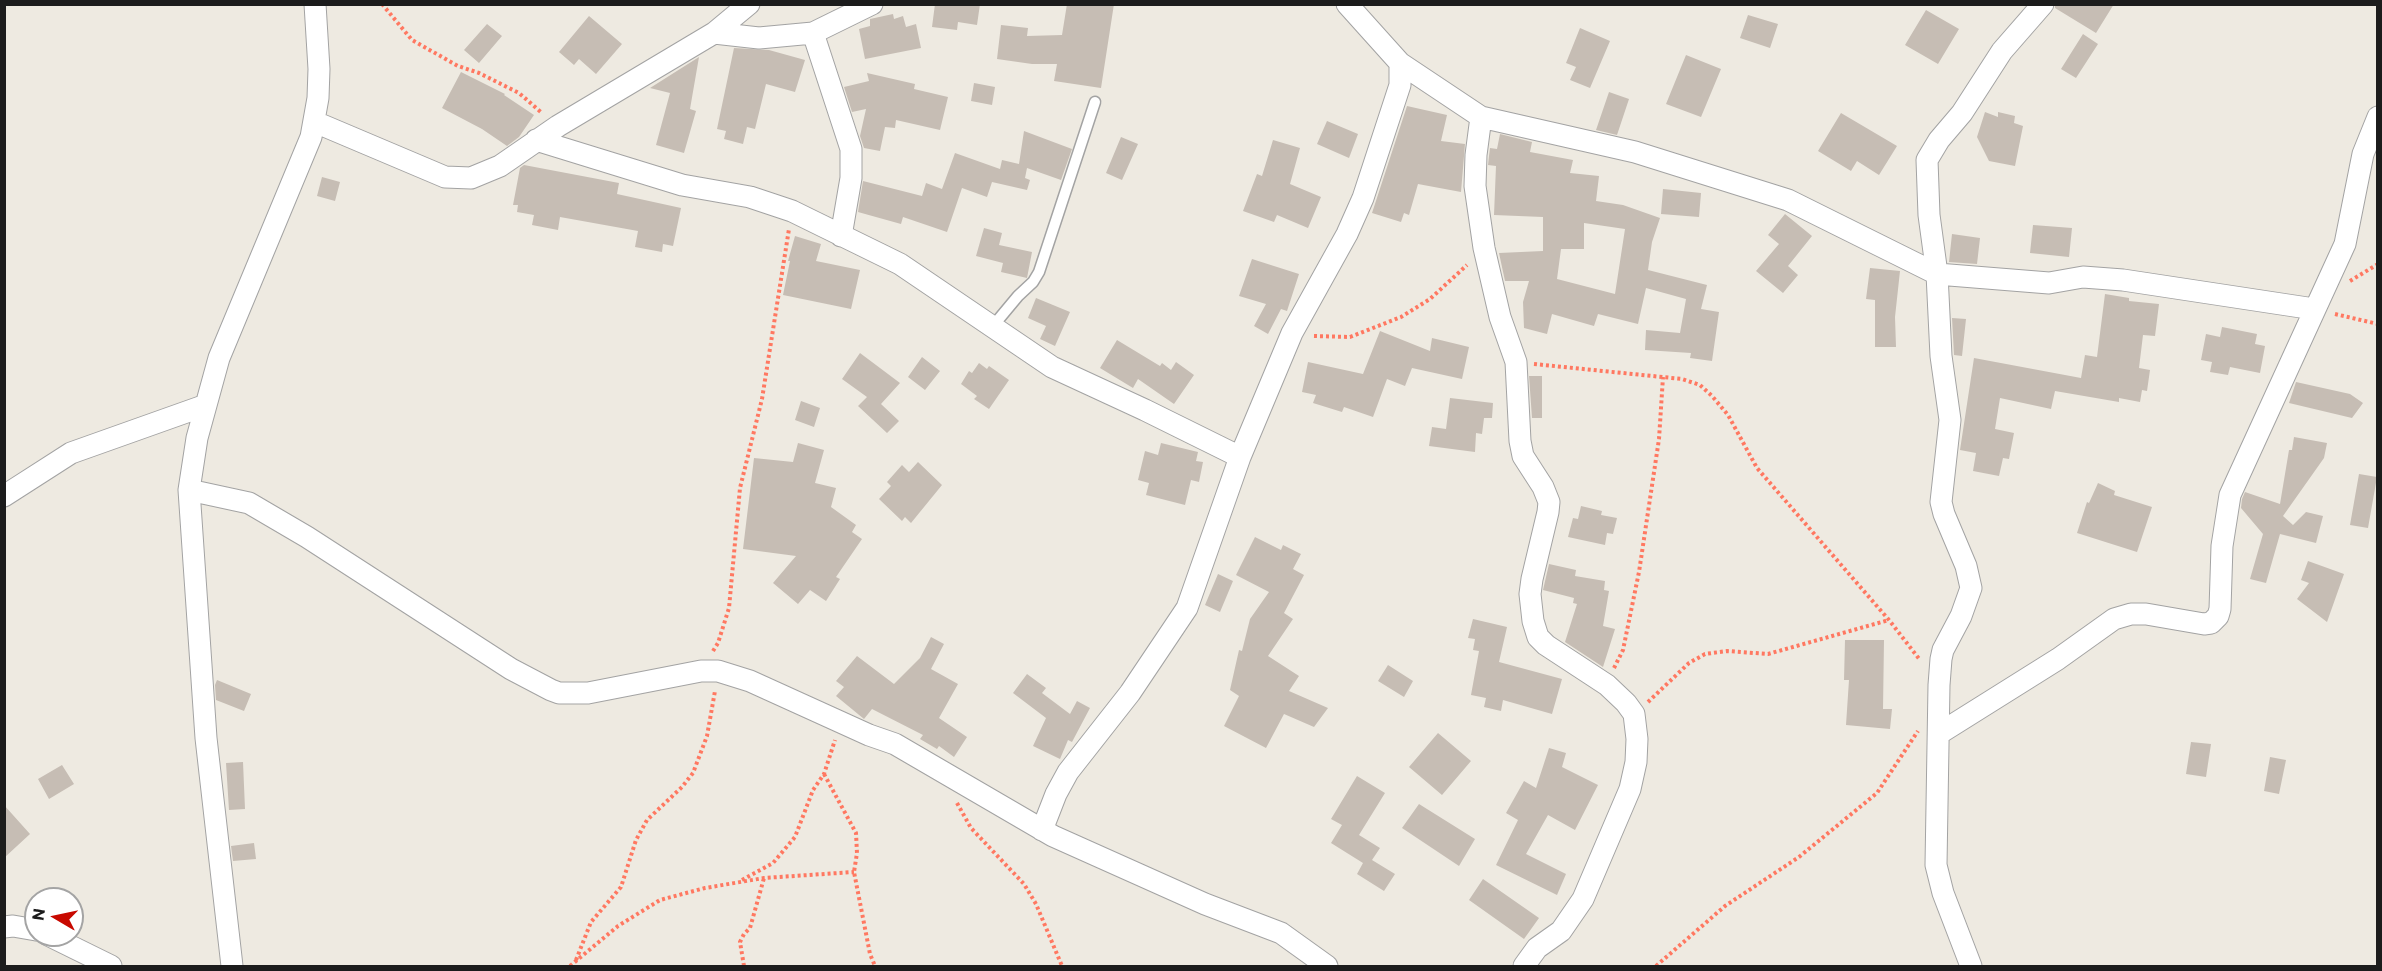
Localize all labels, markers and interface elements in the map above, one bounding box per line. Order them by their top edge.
north arrow [24,887,84,947]
text: N [27,907,48,922]

